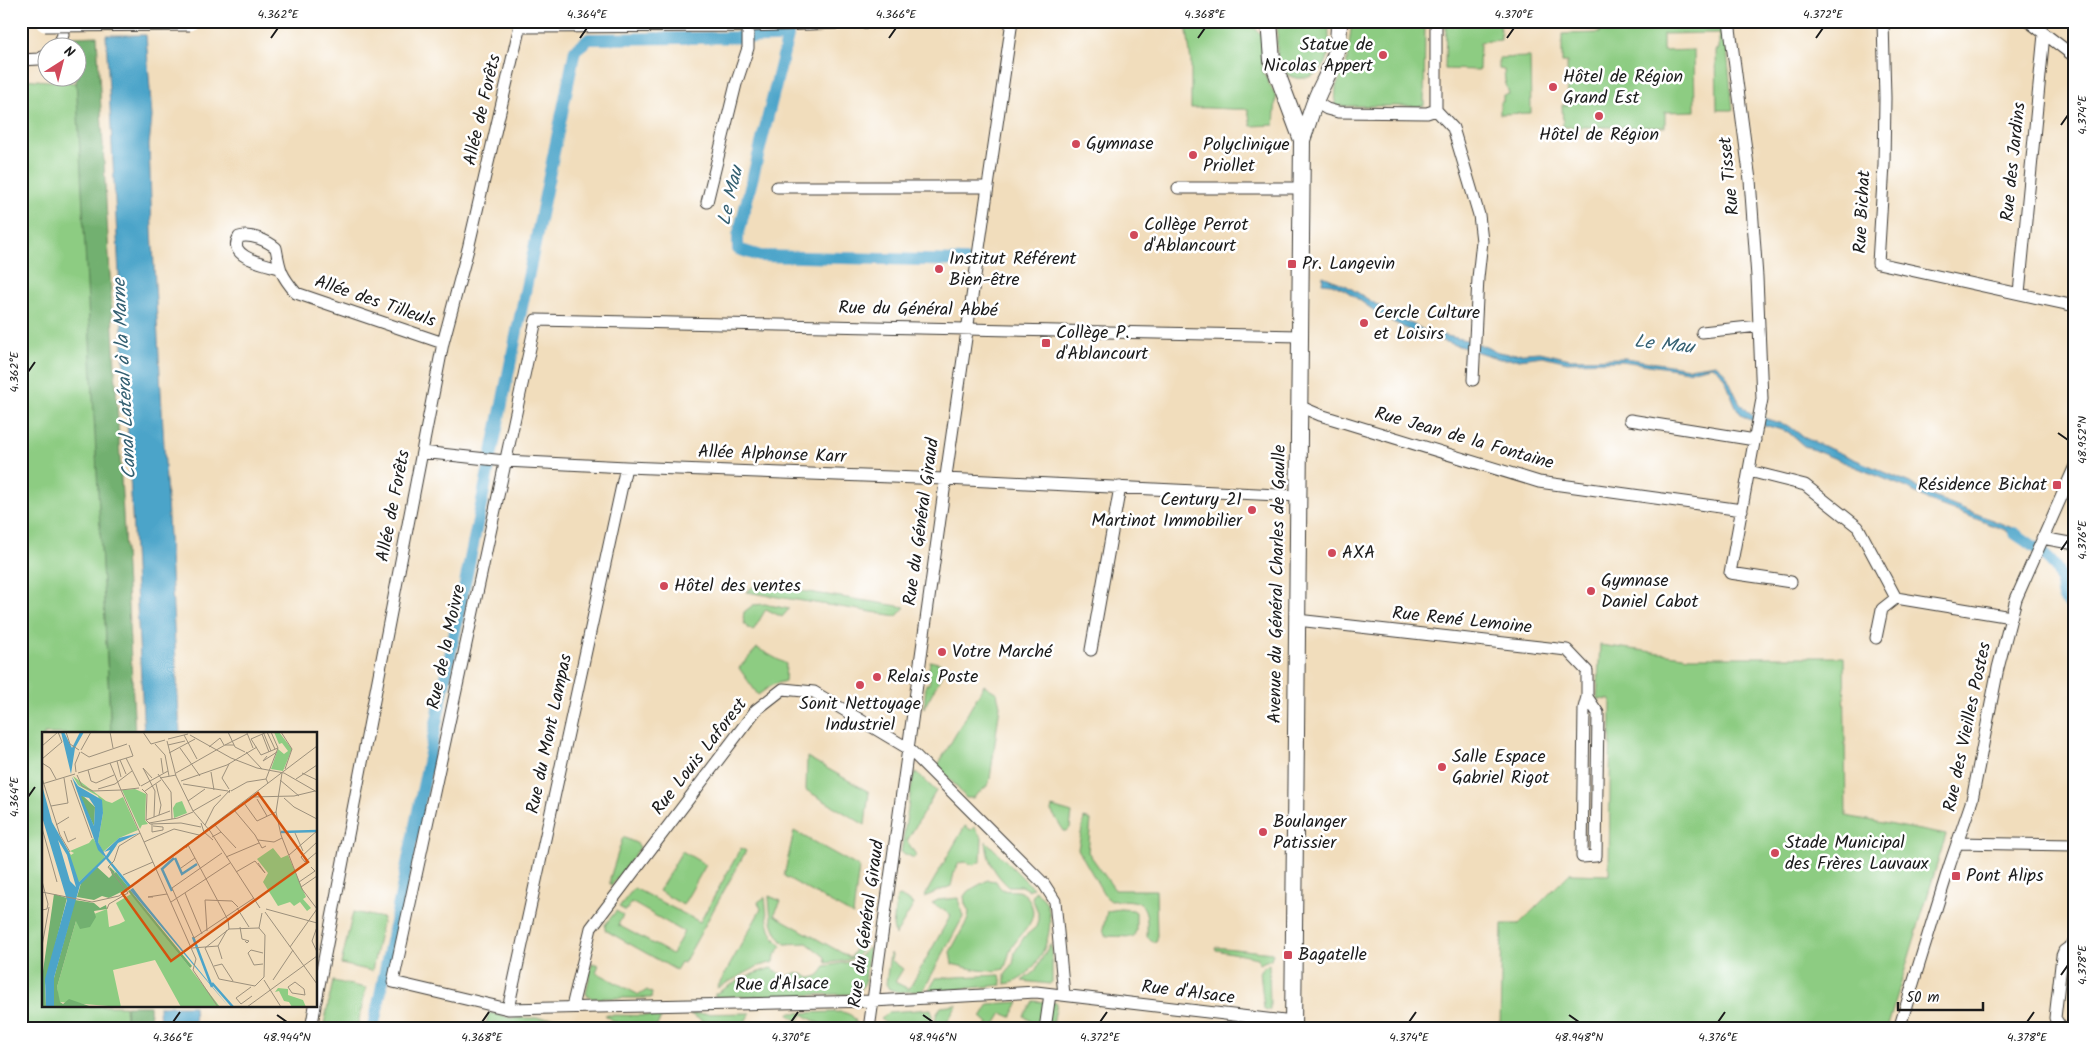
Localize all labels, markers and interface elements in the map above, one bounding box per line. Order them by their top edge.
text: 4.362°E [257,5,299,24]
text: 4.364°E [567,5,608,24]
text: 4.366°E [876,5,917,24]
text: 4.368°E [1184,5,1227,24]
text: 4.370°E [1495,5,1534,24]
text: 4.372°E [1803,5,1844,24]
place label: Statue de Nicolas Appert [1263,31,1374,81]
north arrow [38,38,88,88]
text: N [59,41,79,64]
marker: Statue de Nicolas Appert [1377,49,1389,61]
street label: Allée de Forêts [456,51,510,168]
place label: Hôtel de Région Grand Est [1563,63,1683,113]
marker: Hôtel de Région Grand Est [1547,81,1559,93]
text: 4.374°E [2073,94,2092,135]
street label: Rue des Jardins [1993,101,2035,223]
marker: Hôtel de Région [1593,110,1605,122]
place label: Hôtel de Région [1539,121,1659,150]
place label: Gymnase [1086,130,1154,159]
place label: Polyclinique Priollet [1203,131,1290,181]
street label: Rue Tisset [1711,134,1749,217]
marker: Gymnase [1070,138,1082,150]
marker: Polyclinique Priollet [1187,149,1199,161]
water label: Le Mau [710,162,753,228]
street label: Rue Bichat [1846,169,1880,254]
place label: Collège Perrot d'Ablancourt [1144,211,1249,261]
marker: Collège Perrot d'Ablancourt [1128,229,1140,241]
place label: Institut Référent Bien-être [949,245,1078,295]
place label: Pr. Langevin [1302,250,1395,279]
marker: Pr. Langevin [1286,258,1298,270]
marker: Institut Référent Bien-être [933,263,945,275]
street label: Allée des Tilleuls [310,268,440,336]
water label: Canal Latéral à la Marne [105,276,145,480]
street label: Rue du Général Abbé [838,294,999,326]
place label: Cercle Culture et Loisirs [1374,299,1480,349]
marker: Cercle Culture et Loisirs [1358,317,1370,329]
place label: Collège P. d'Ablancourt [1056,319,1149,369]
water label: Le Mau [1633,327,1697,363]
marker: Collège P. d'Ablancourt [1040,337,1052,349]
text: 4.362°E [5,351,24,393]
street label: Rue Jean de la Fontaine [1371,400,1557,478]
text: 48.952°N [2073,416,2092,464]
street label: Rue du Général Giraud [896,435,948,608]
street label: Allée Alphonse Karr [697,438,848,472]
street label: Avenue du Général Charles de Gaulle [1261,444,1295,724]
street label: Allée de Forêts [369,447,419,564]
place label: Résidence Bichat [1918,471,2048,500]
marker: Résidence Bichat [2051,479,2063,491]
place label: Century 21 Martinot Immobilier [1091,486,1243,536]
marker: Century 21 Martinot Immobilier [1246,504,1258,516]
text: 4.376°E [2073,519,2092,560]
place label: AXA [1342,539,1375,568]
marker: AXA [1326,547,1338,559]
place label: Gymnase Daniel Cabot [1601,567,1699,617]
place label: Hôtel des ventes [674,572,801,601]
marker: Hôtel des ventes [658,580,670,592]
street label: Rue de la Moivre [420,582,474,712]
marker: Gymnase Daniel Cabot [1585,585,1597,597]
street label: Rue René Lemoine [1391,599,1533,643]
place label: Votre Marché [952,638,1053,667]
street label: Rue des Vieilles Postes [1936,639,2000,815]
marker: Votre Marché [936,646,948,658]
street label: Rue du Mont Lampas [519,651,581,817]
place label: Relais Poste [887,663,978,692]
marker: Relais Poste [871,671,883,683]
marker: Sonit Nettoyage Industriel [854,679,866,691]
place label: Sonit Nettoyage Industriel [799,690,921,740]
street label: Rue Louis Laforest [645,691,756,822]
inset map [42,732,318,1008]
place label: Salle Espace Gabriel Rigot [1452,743,1550,793]
marker: Salle Espace Gabriel Rigot [1436,761,1448,773]
text: 4.364°E [5,776,24,817]
place label: Boulanger Patissier [1273,808,1347,858]
marker: Boulanger Patissier [1257,826,1269,838]
place label: Stade Municipal des Frères Lauvaux [1785,829,1929,879]
street label: Rue du Général Giraud [841,837,893,1010]
marker: Stade Municipal des Frères Lauvaux [1769,847,1781,859]
place label: Pont Alips [1966,862,2044,891]
marker: Pont Alips [1950,870,1962,882]
place label: Bagatelle [1298,941,1367,970]
text: 4.378°E [2073,944,2092,985]
marker: Bagatelle [1282,949,1294,961]
street label: Rue d'Alsace [735,970,829,1000]
street label: Rue d'Alsace [1140,973,1236,1013]
scale bar [1898,980,1984,1012]
text: 50 m [1906,986,1940,1010]
text: 4.366°E [153,1028,194,1047]
text: 48.944°N [263,1028,311,1047]
text: 4.368°E [461,1028,504,1047]
text: 4.370°E [772,1028,811,1047]
text: 48.946°N [909,1028,957,1047]
text: 4.372°E [1080,1028,1121,1047]
text: 4.374°E [1389,1028,1430,1047]
text: 48.948°N [1555,1028,1603,1047]
text: 4.376°E [1698,1028,1739,1047]
text: 4.378°E [2007,1028,2048,1047]

